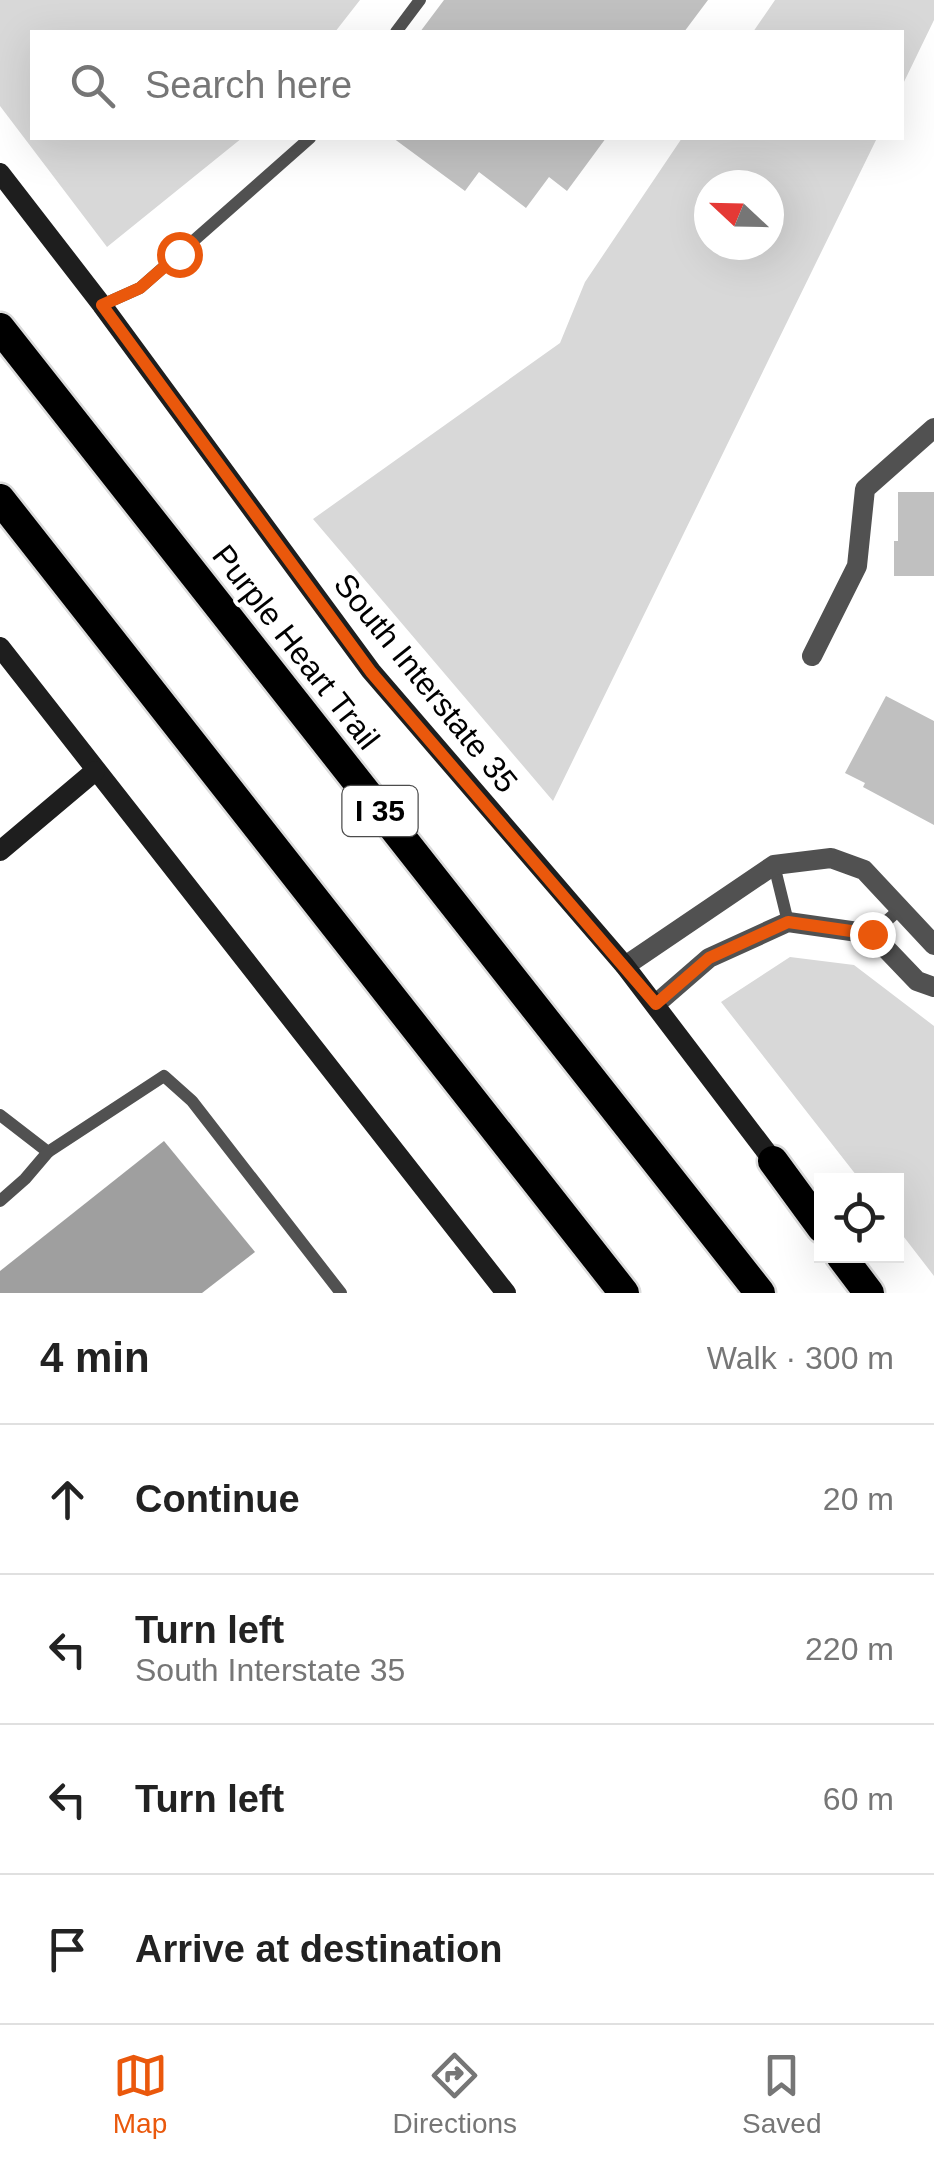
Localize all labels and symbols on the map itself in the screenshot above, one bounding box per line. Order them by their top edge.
north arrow [694,170,784,260]
route start [157,232,203,278]
street label: Purple Heart Trail [205,538,387,756]
street label: South Interstate 35 [327,567,525,799]
road number: I 35 [342,786,418,836]
route end [850,912,896,958]

